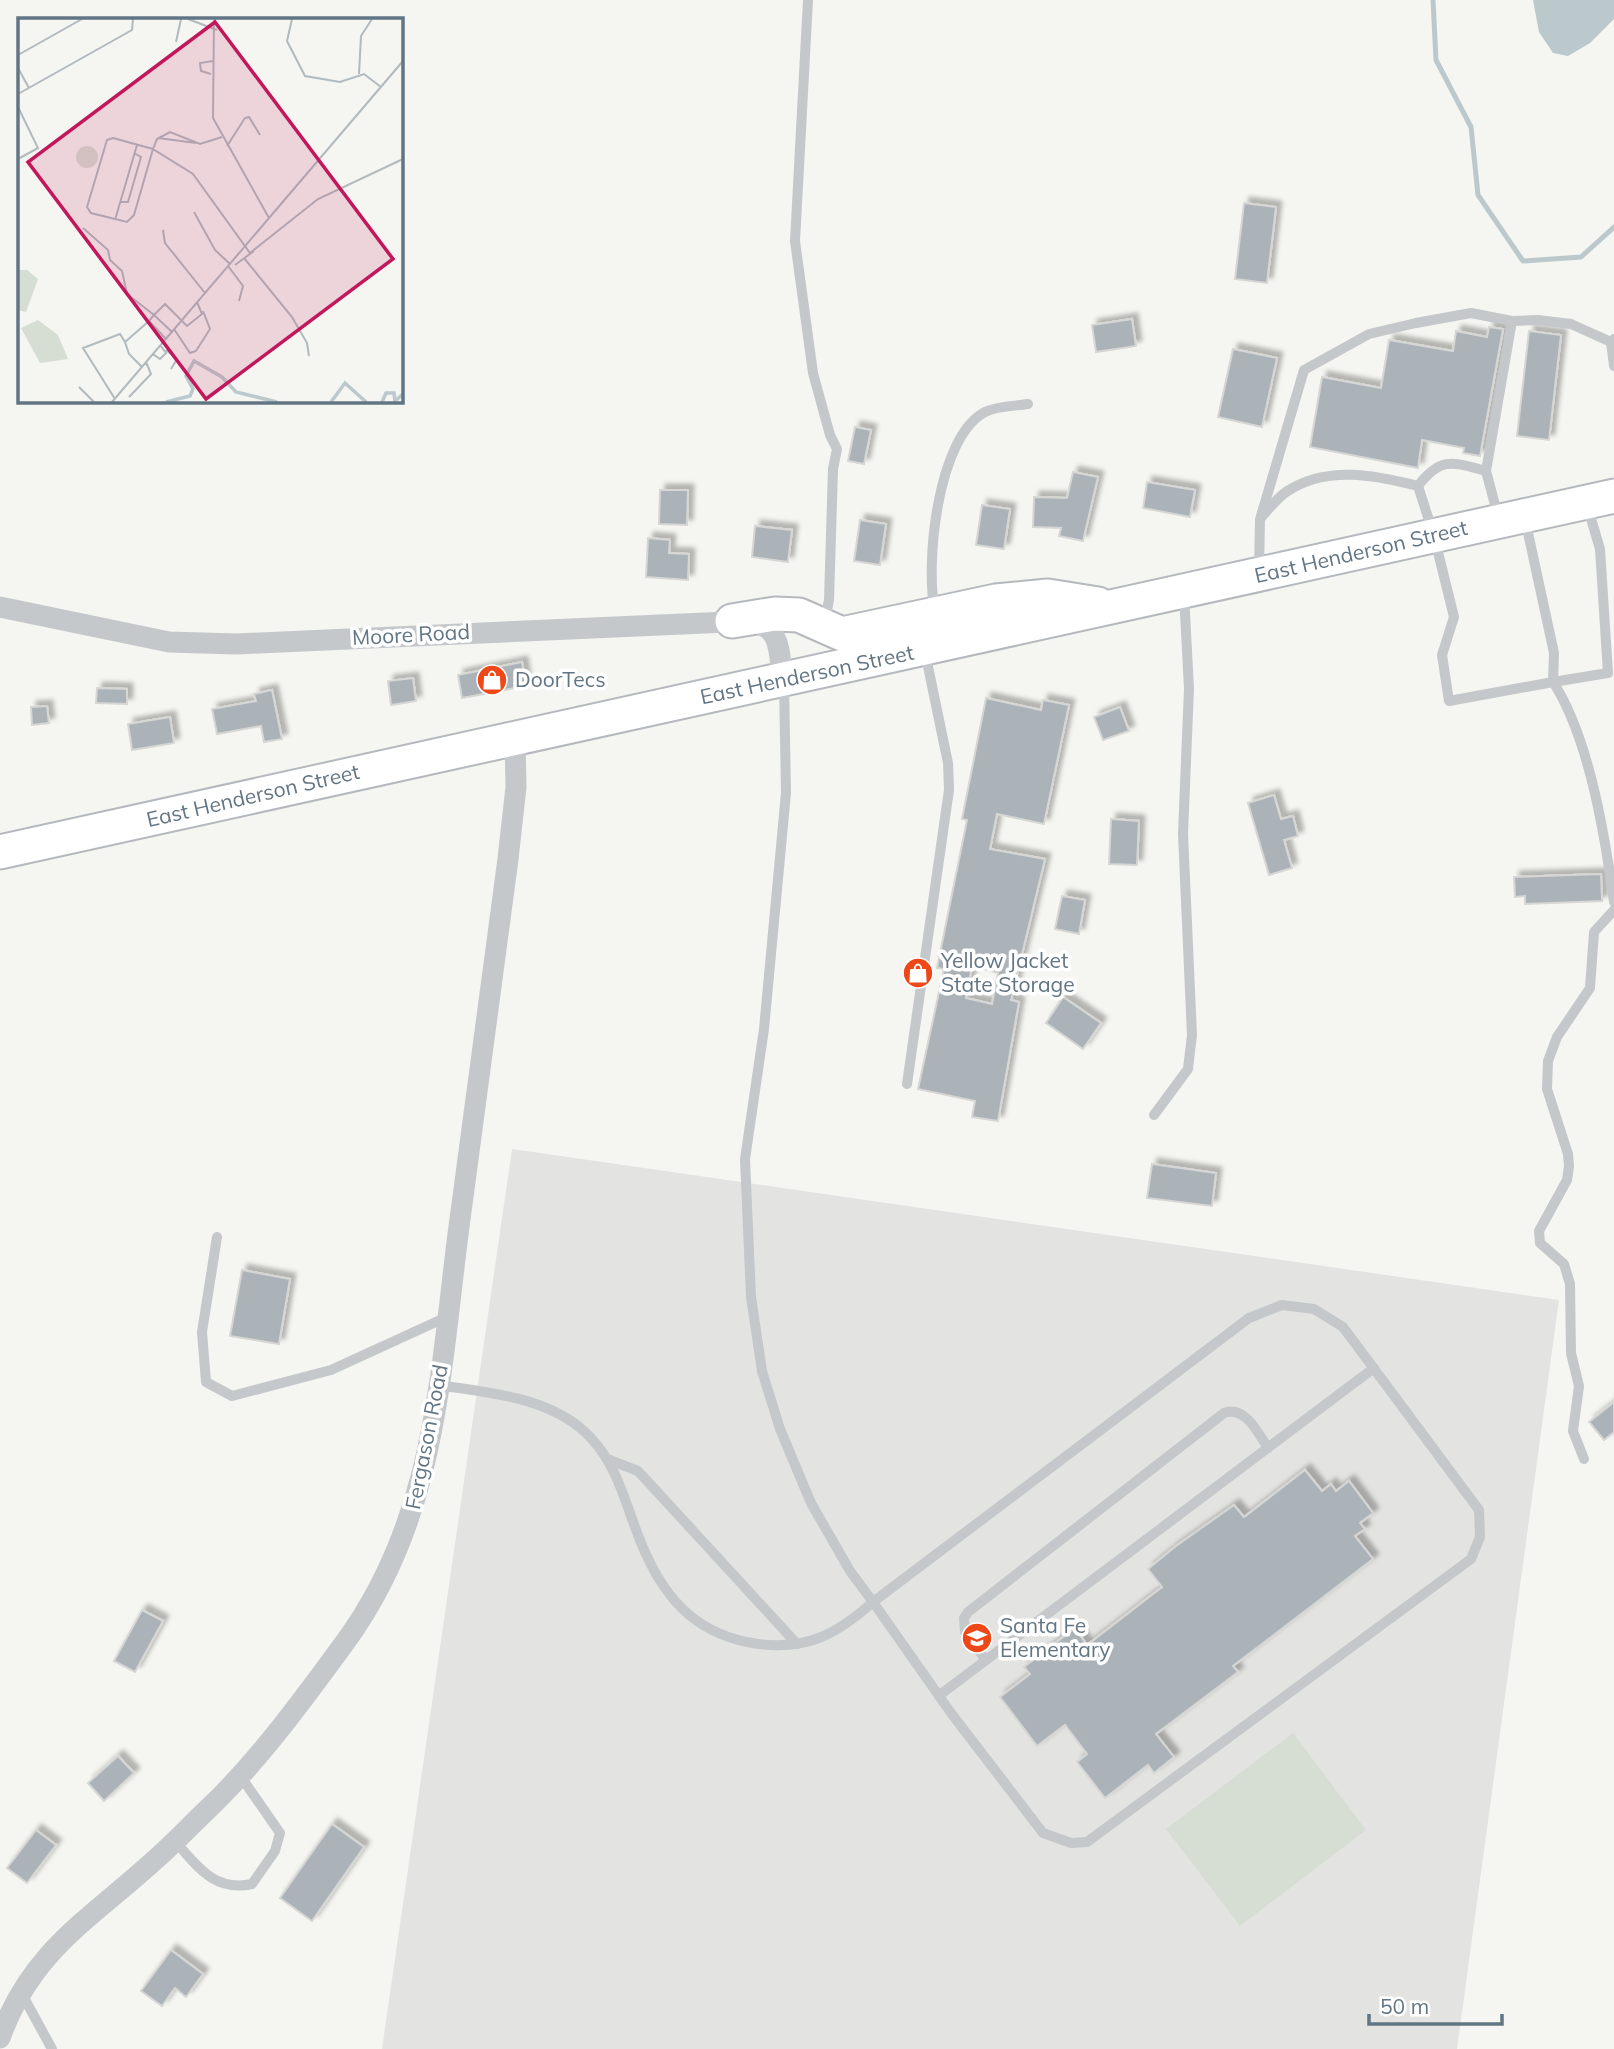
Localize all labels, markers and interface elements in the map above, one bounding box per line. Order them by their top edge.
inset map [18,18,402,402]
street label: East Henderson Street [1252,514,1470,588]
street label: Moore Road [351,618,470,650]
street label: East Henderson Street [698,639,916,709]
shop icon: DoorTecs [475,663,509,697]
place label: DoorTecs [515,666,606,692]
street label: East Henderson Street [144,758,362,832]
place label: Yellow Jacket State Storage [940,947,1075,997]
shop icon: Yellow Jacket State Storage [901,956,935,990]
street label: Fergason Road [399,1362,453,1512]
place label: Santa Fe Elementary [1000,1612,1110,1662]
school or university icon: Santa Fe Elementary [960,1621,994,1655]
scale bar [1369,1982,1502,2026]
text: 50 m [1380,1993,1429,2019]

